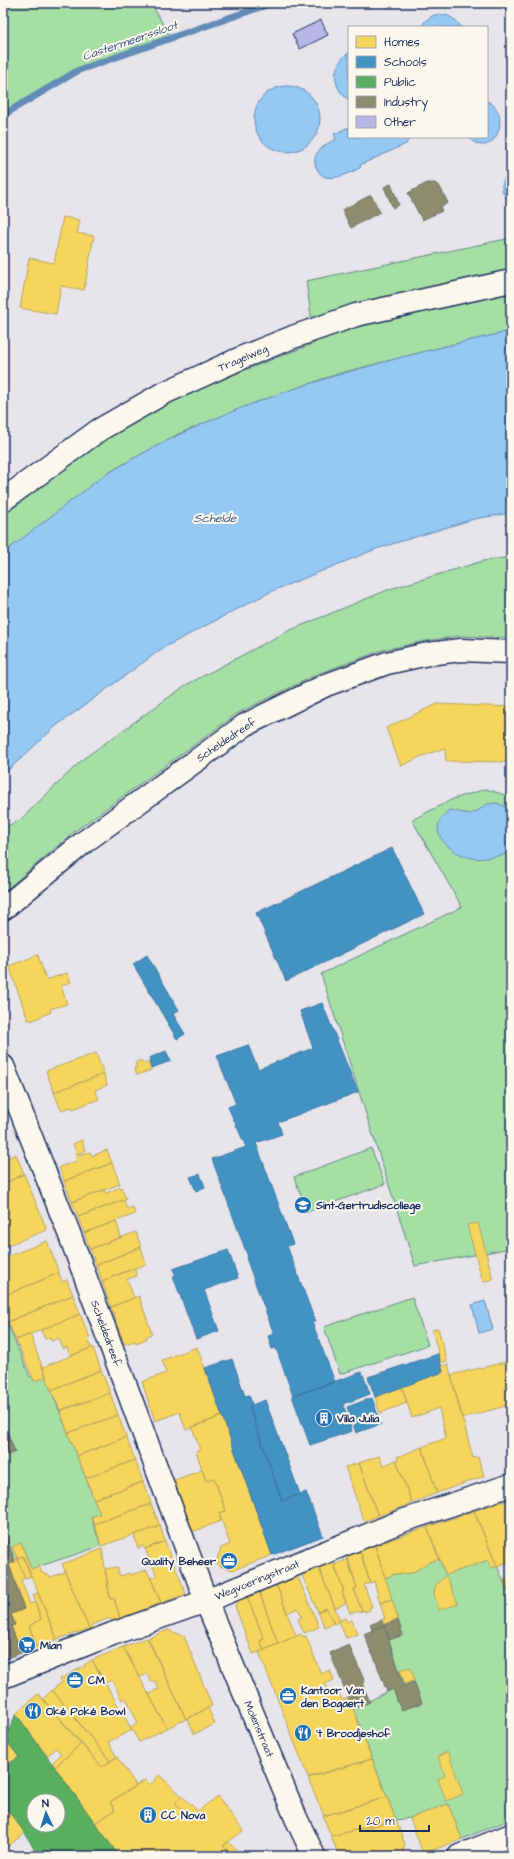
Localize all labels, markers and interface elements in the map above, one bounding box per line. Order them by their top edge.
water label: Castermeerssloot [80,16,181,65]
legend [348,26,488,138]
text: Homes [384,34,420,51]
text: Schools [384,54,427,71]
text: Public [384,74,416,91]
text: Industry [384,94,429,112]
text: Other [384,114,416,131]
street label: Tragelweg [216,341,271,376]
water label: Schelde [194,510,237,527]
street label: Scheldedreef [193,714,259,765]
school or university icon: Sint-Gertrudiscollege [293,1195,313,1215]
place label: Sint-Gertrudiscollege [315,1198,421,1215]
street label: Scheldedreef [87,1298,125,1368]
building icon: Villa Julia [314,1408,334,1428]
place label: Villa Julia [336,1411,380,1426]
office icon: Quality Beheer [219,1551,239,1571]
place label: Quality Beheer [142,1554,217,1571]
street label: Wegvoeringstraat [212,1556,303,1605]
supermarket icon: Mian [17,1635,37,1655]
place label: Mian [40,1638,62,1653]
office icon: CM [65,1670,85,1690]
place label: CM [88,1673,105,1688]
place label: Kantoor Van den Bogaert [300,1683,365,1713]
office icon: Kantoor Van den Bogaert [278,1686,298,1706]
street label: Molenstraat [240,1698,278,1760]
restaurant icon: Oké Poké Bowl [23,1701,43,1721]
place label: Oké Poké Bowl [46,1704,126,1719]
restaurant icon: 't Broodjeshof [293,1723,313,1743]
place label: 't Broodjeshof [315,1726,391,1742]
north arrow [26,1793,66,1833]
text: N [41,1796,49,1811]
building icon: CC Nova [138,1805,158,1825]
scale bar [360,1807,429,1833]
place label: CC Nova [161,1808,206,1823]
text: 20 m [366,1813,395,1830]

